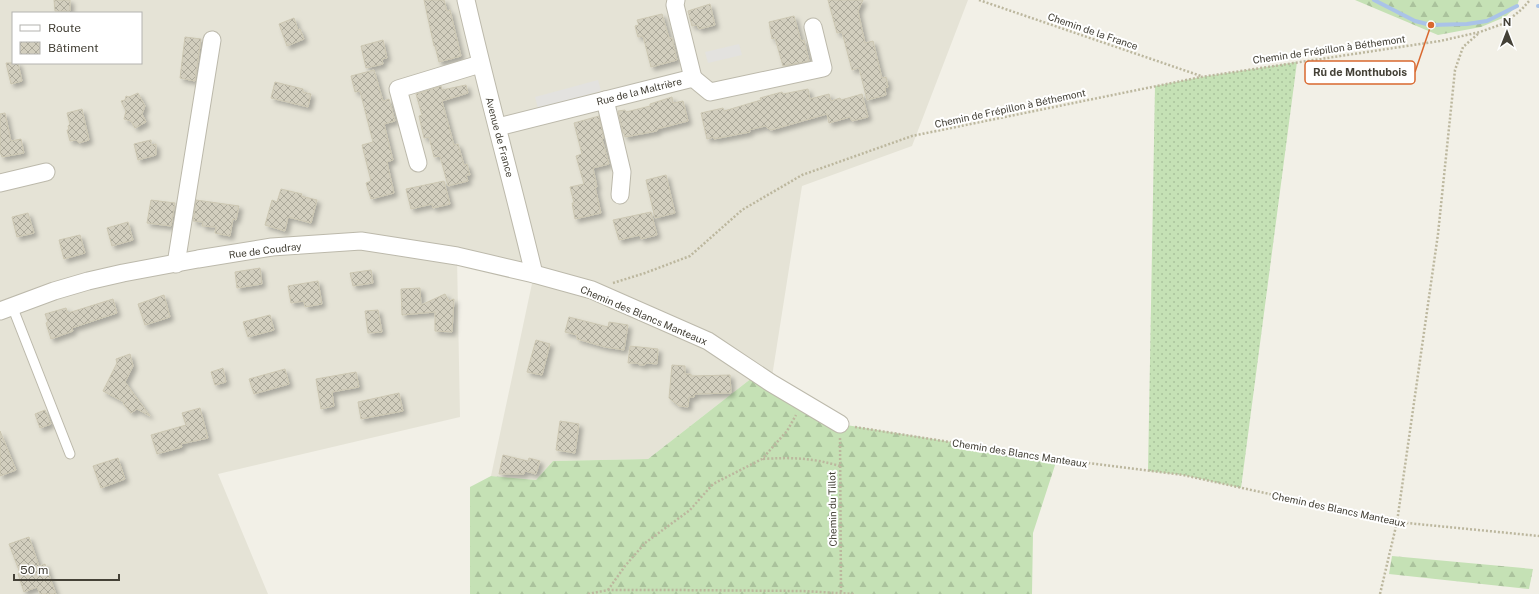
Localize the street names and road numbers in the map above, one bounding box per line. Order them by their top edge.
street label: Chemin de la France [1046,10,1140,52]
street label: Chemin de Frépillon à Béthemont [1252,32,1406,66]
street label: Rue de la Maltrière [595,74,683,107]
street label: Chemin de Frépillon à Béthemont [933,86,1087,130]
street label: Avenue de France [484,96,517,179]
street label: Rue de Coudray [228,240,303,260]
street label: Chemin des Blancs Manteaux [579,283,710,347]
street label: Chemin des Blancs Manteaux [952,436,1089,470]
street label: Chemin du Tillot [825,471,839,547]
street label: Chemin des Blancs Manteaux [1271,489,1407,529]

